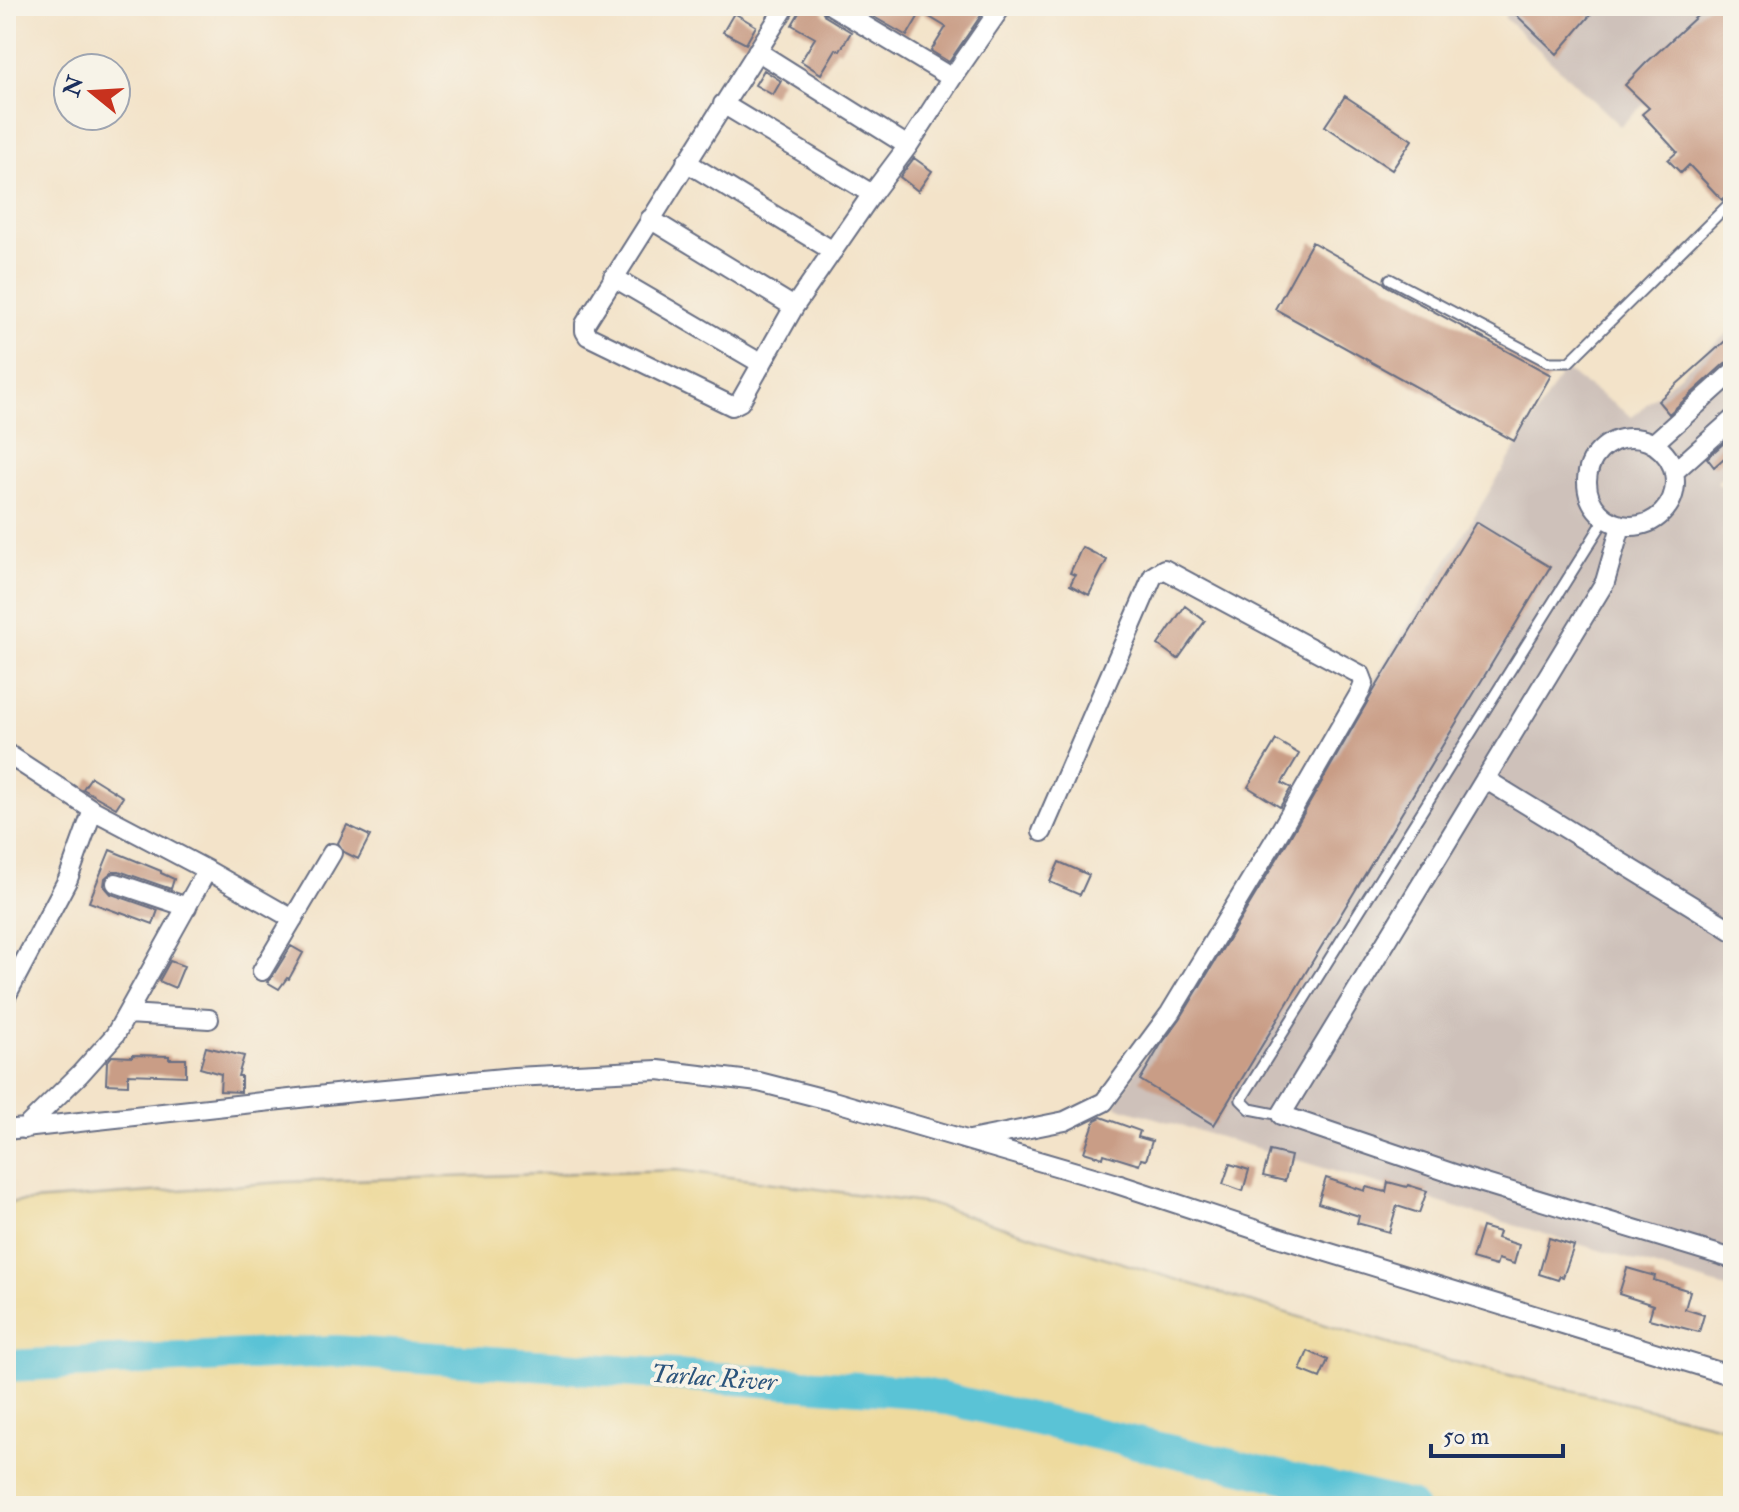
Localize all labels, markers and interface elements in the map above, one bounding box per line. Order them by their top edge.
north arrow [52,52,132,132]
text: N [57,72,90,101]
water label: Tarlac River [650,1358,779,1398]
scale bar [1431,1408,1563,1458]
text: 50 m [1443,1421,1490,1452]

